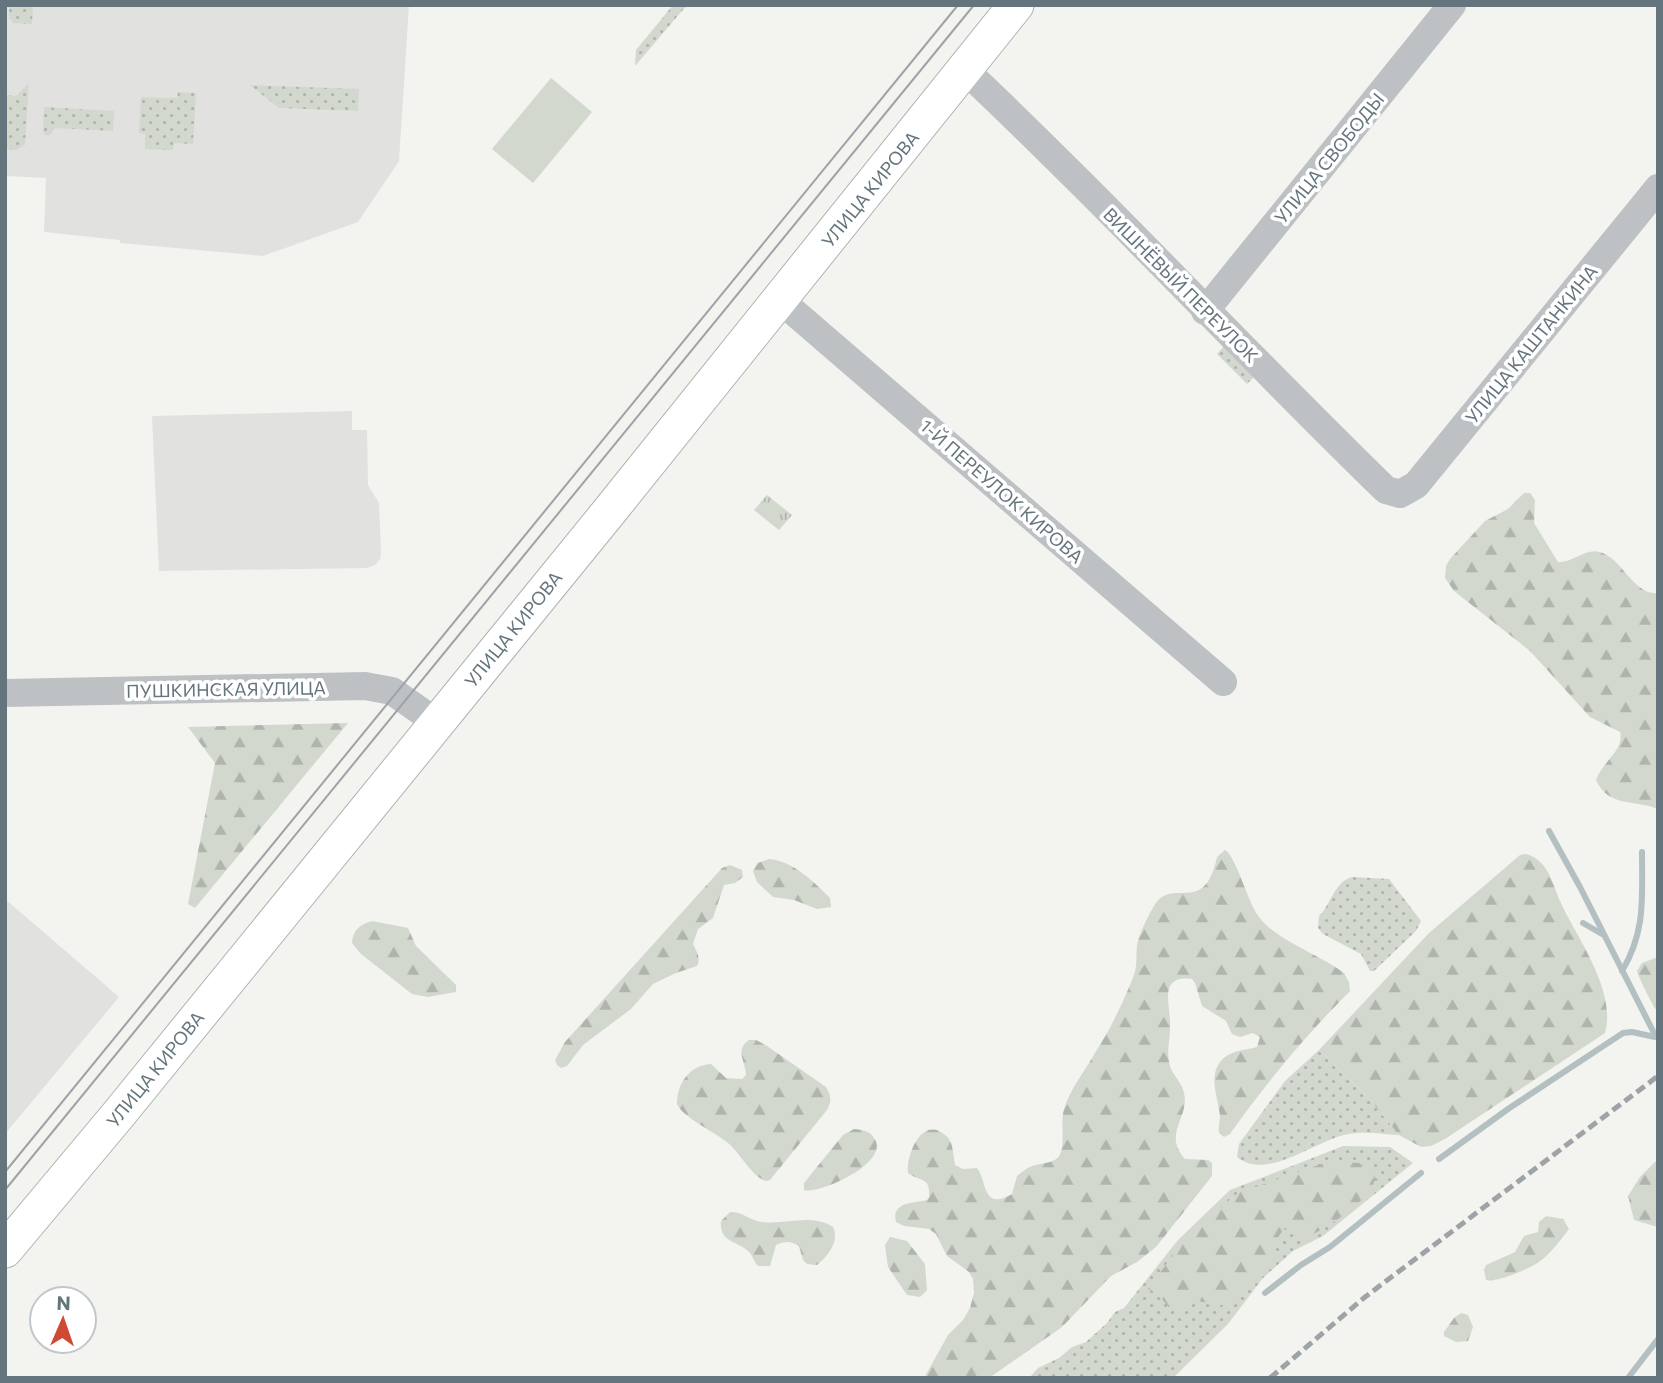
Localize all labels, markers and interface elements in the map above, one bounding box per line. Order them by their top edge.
street label: УЛИЦА СВОБОДЫ [1270,88,1388,228]
street label: УЛИЦА КИРОВА [816,127,924,251]
street label: ВИШНЁВЫЙ ПЕРЕУЛОК [1099,203,1263,367]
street label: УЛИЦА КАШТАНКИНА [1460,260,1602,428]
street label: 1-Й ПЕРЕУЛОК КИРОВА [916,414,1088,568]
street label: УЛИЦА КИРОВА [459,567,567,691]
street label: ПУШКИНСКАЯ УЛИЦА [126,676,326,702]
street label: УЛИЦА КИРОВА [101,1007,209,1131]
north arrow [28,1285,98,1355]
text: N [56,1291,71,1314]

